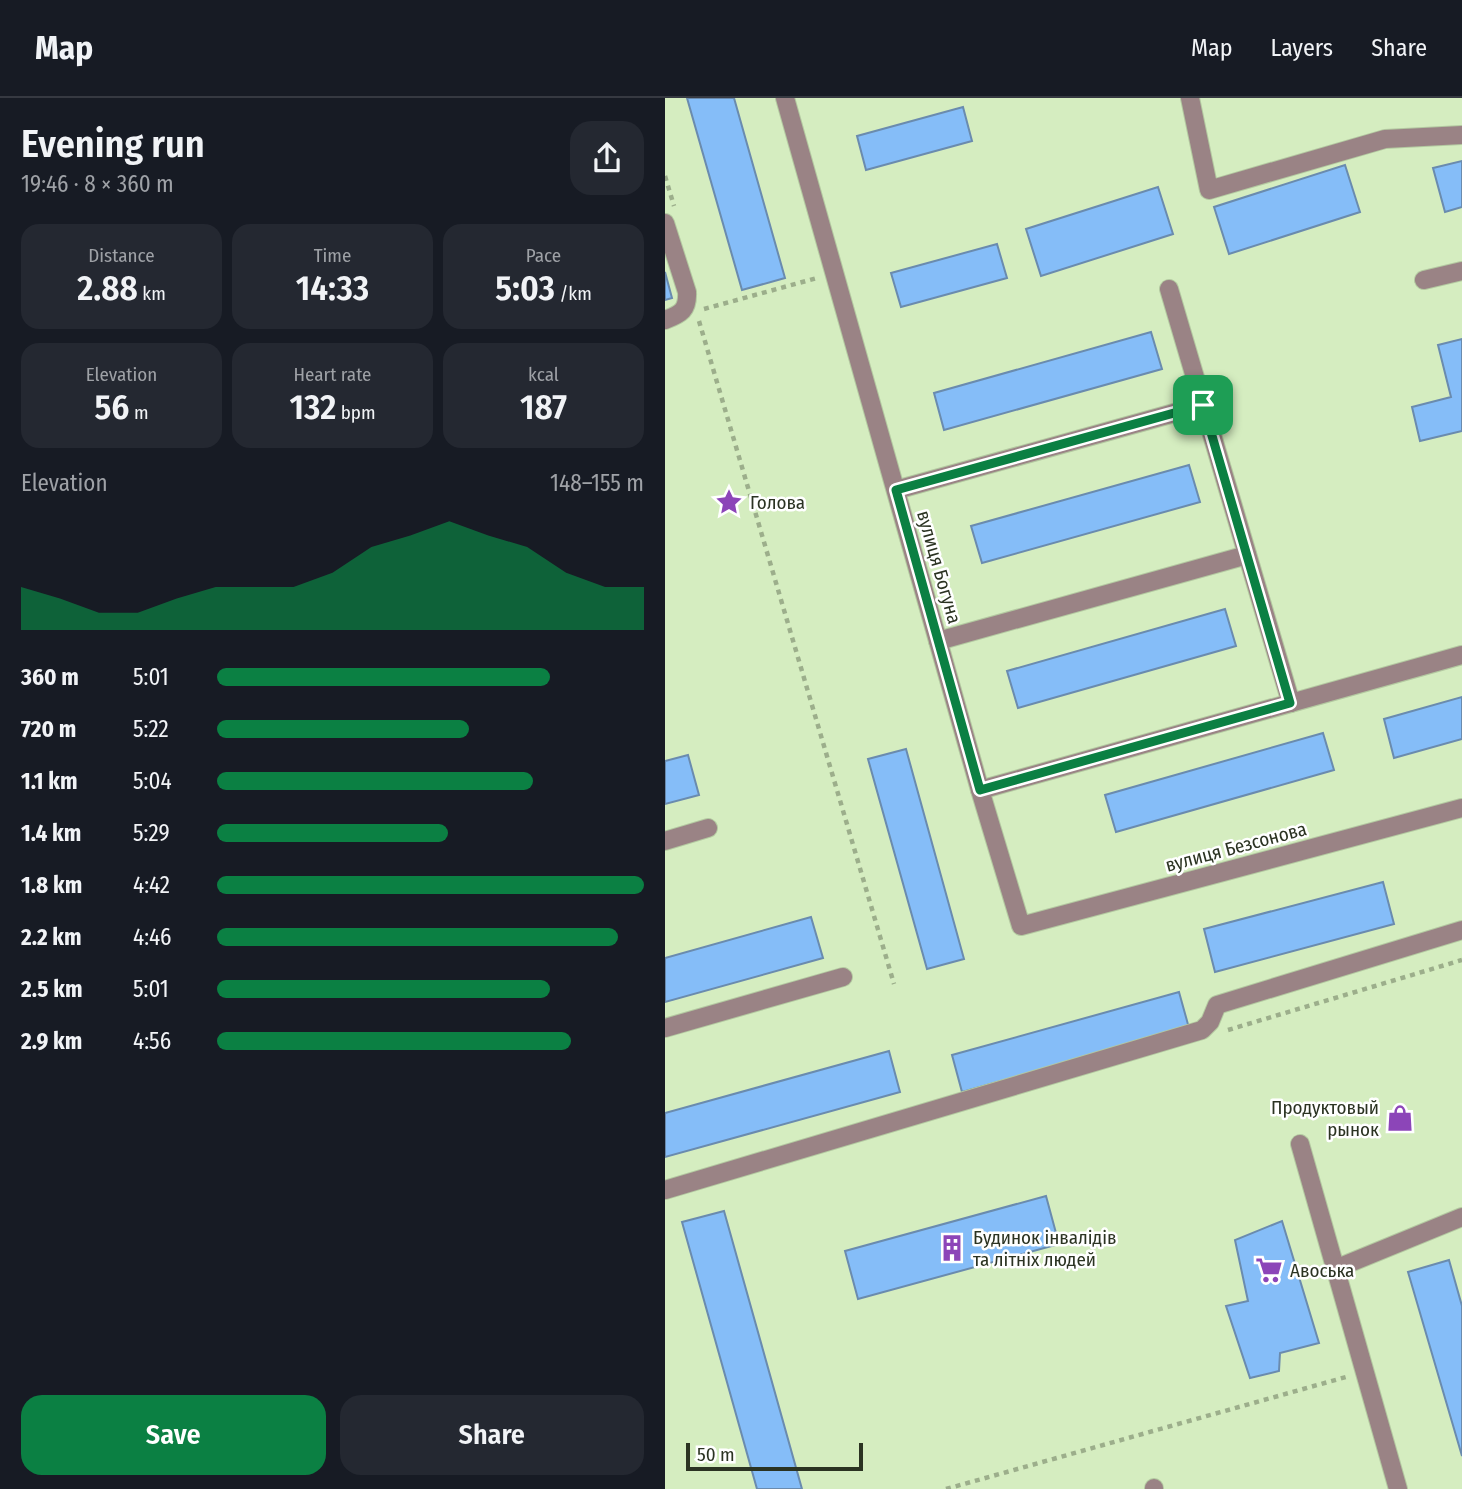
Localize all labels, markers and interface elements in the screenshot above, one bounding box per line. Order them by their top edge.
text: Map [35,28,93,68]
text: Map [1191,34,1233,62]
text: Layers [1271,34,1333,62]
text: Share [1371,34,1427,62]
text: Evening run [21,121,205,167]
button: share [570,121,644,195]
text: 19:46 · 8 × 360 m [21,170,174,198]
text: Distance [88,244,155,267]
text: Time [314,244,351,267]
text: Pace [526,244,561,267]
text: 2.88 [77,267,138,309]
text: 14:33 [296,267,369,309]
text: 5:03 [495,267,555,309]
text: km [138,282,166,305]
text: /km [555,282,592,305]
text: Elevation [86,363,157,386]
text: Heart rate [293,363,372,386]
text: kcal [528,363,559,386]
pin [1173,375,1233,435]
text: 56 [94,386,129,428]
text: 132 [289,386,336,428]
text: 187 [520,386,567,428]
icon: arrive [1184,386,1222,424]
text: m [129,401,149,424]
text: bpm [336,401,376,424]
text: Elevation [21,469,108,497]
text: 148–155 m [550,469,644,497]
place icon: Голова [714,487,744,517]
place label: Голова [750,491,805,514]
street label: вулиця Богуна [912,508,966,626]
text: 360 m [21,663,79,691]
text: 5:01 [133,663,169,691]
text: 720 m [21,715,76,743]
text: 5:22 [133,715,169,743]
text: 1.1 km [21,767,77,795]
text: 5:04 [133,767,172,795]
street label: вулиця Безсонова [1163,817,1309,877]
text: 1.4 km [21,819,81,847]
text: 5:29 [133,819,170,847]
text: 1.8 km [21,871,82,899]
text: 4:42 [133,871,170,899]
text: 2.2 km [21,923,82,951]
text: 4:46 [133,923,171,951]
text: 2.5 km [21,975,82,1003]
text: 5:01 [133,975,169,1003]
text: 2.9 km [21,1027,82,1055]
text: 4:56 [133,1027,171,1055]
place label: Продуктовый рынок [1271,1096,1379,1141]
shop icon: Продуктовый рынок [1385,1103,1415,1133]
place label: Будинок інвалідів та літніх людей [973,1226,1117,1271]
building icon: Будинок інвалідів та літніх людей [937,1233,967,1263]
supermarket icon: Авоська [1254,1255,1284,1285]
place label: Авоська [1290,1259,1354,1282]
button: Save [21,1395,326,1475]
button: Share [340,1395,644,1475]
scale bar [686,1440,863,1472]
text: 50 m [697,1443,735,1466]

